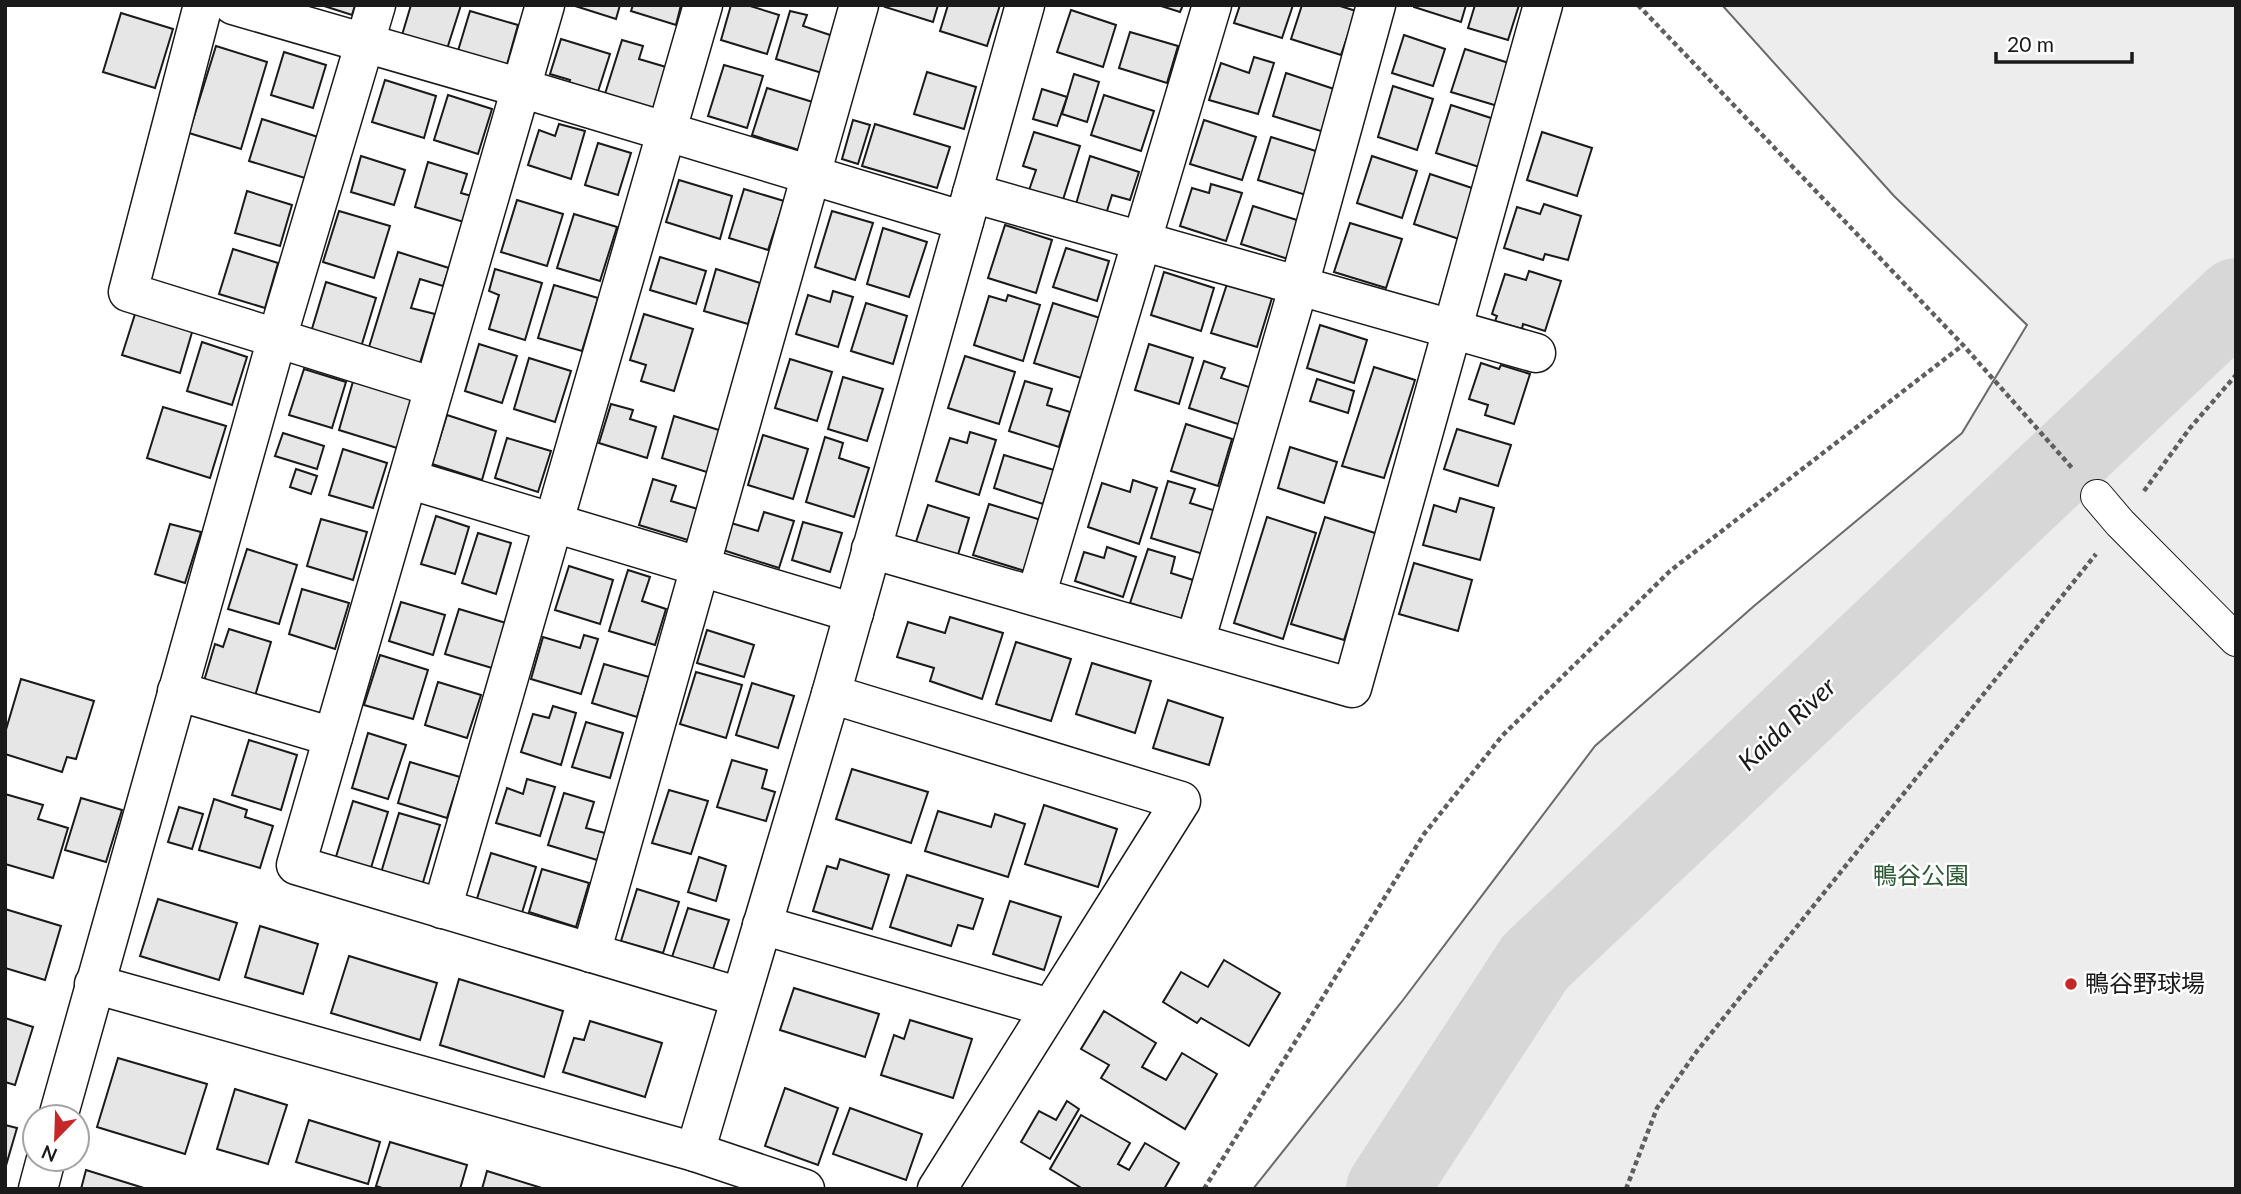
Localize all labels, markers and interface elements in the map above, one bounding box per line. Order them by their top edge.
scale bar [1996,21,2132,65]
text: 20 m [2007,31,2054,56]
water label: Kaida River [1731,669,1843,777]
park label: 鴨谷公園 [1873,860,1969,889]
place label: 鴨谷野球場 [2085,968,2205,997]
marker: 鴨谷野球場 [2063,976,2079,992]
north arrow [21,1103,91,1173]
text: N [38,1141,60,1168]

